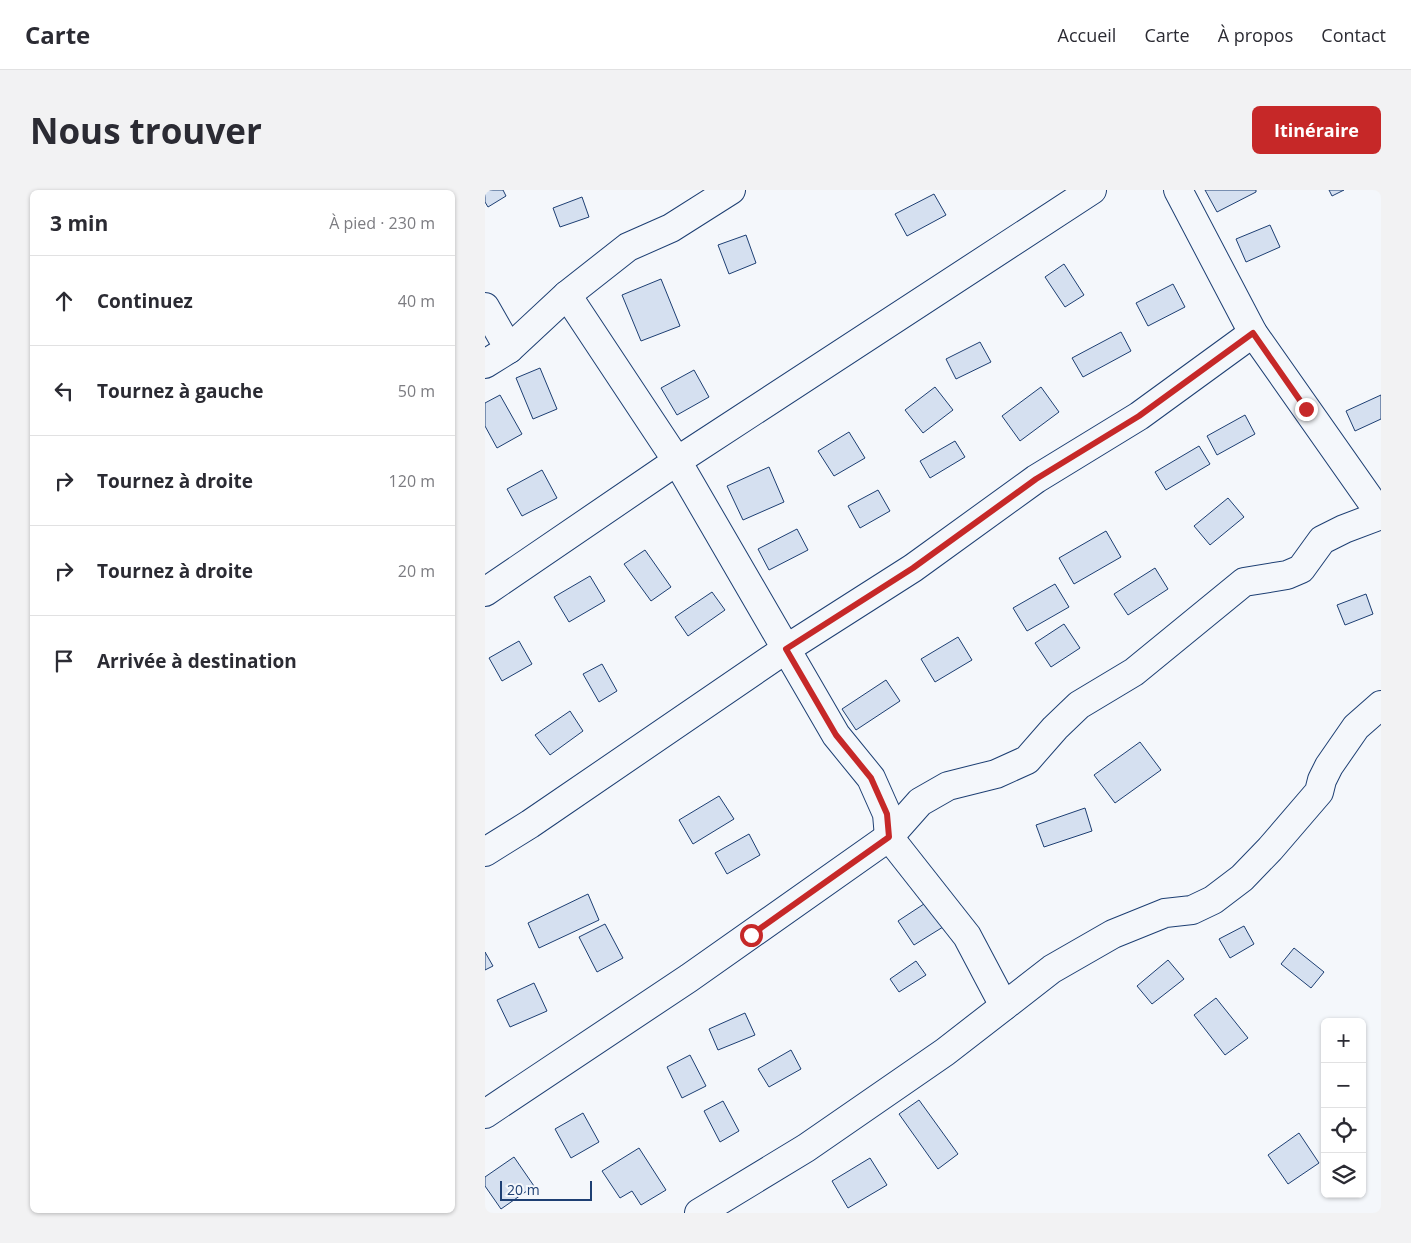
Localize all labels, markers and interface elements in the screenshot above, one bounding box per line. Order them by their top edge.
text: Carte [25,18,90,51]
text: Accueil [1058,23,1116,47]
text: Carte [1144,23,1190,47]
text: À propos [1218,23,1293,47]
text: Contact [1321,23,1386,47]
button: Itinéraire [1252,106,1381,154]
text: Nous trouver [30,107,262,154]
text: 3 min [50,209,108,237]
text: À pied · 230 m [329,212,435,234]
icon: ahead [50,287,78,315]
text: Continuez [97,288,193,314]
text: 40 m [398,290,435,312]
icon: left [50,377,78,405]
text: Tournez à gauche [97,378,263,404]
text: 50 m [398,380,435,402]
route end [1295,398,1318,421]
icon: right [50,467,78,495]
text: Tournez à droite [97,468,253,494]
text: 120 m [389,470,435,492]
icon: right [50,557,78,585]
text: Tournez à droite [97,558,253,584]
text: 20 m [398,560,435,582]
icon: arrive [50,647,78,675]
text: Arrivée à destination [97,648,297,674]
route start [740,924,763,947]
map controls [1321,1018,1366,1198]
button: + [1321,1018,1366,1063]
button: − [1321,1063,1366,1108]
button: locate [1321,1108,1366,1153]
button: layers [1321,1153,1366,1198]
scale bar [500,1178,593,1201]
text: 20 m [507,1180,540,1199]

